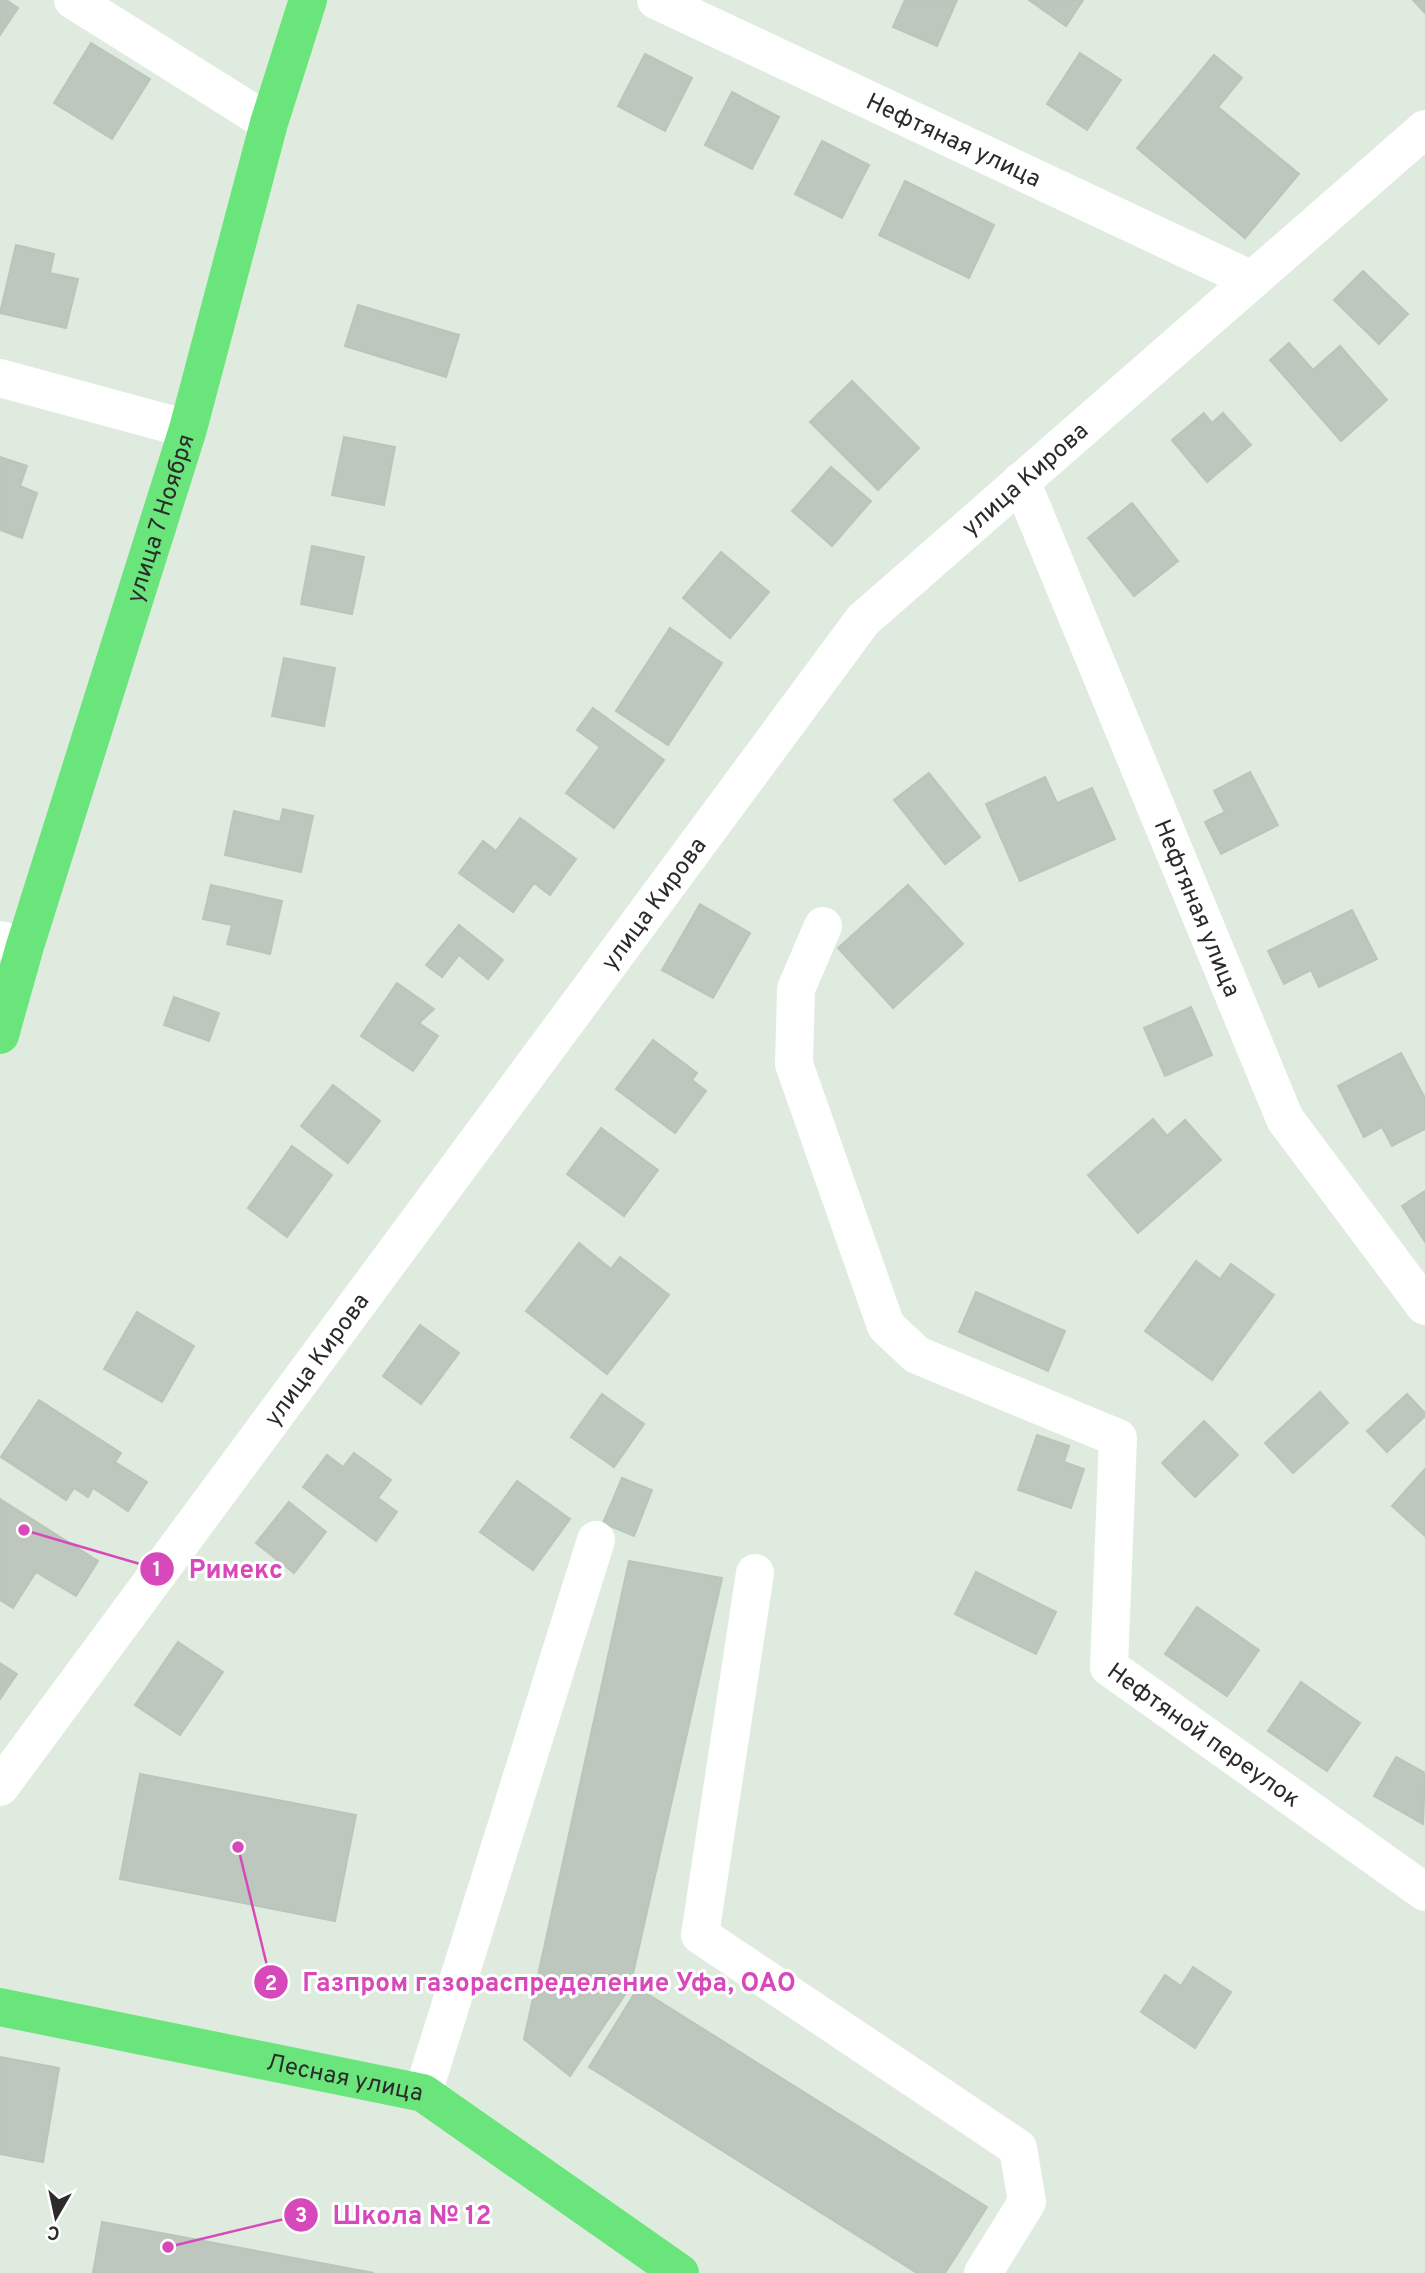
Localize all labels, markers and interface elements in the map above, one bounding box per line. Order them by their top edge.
street label: Нефтяная улица [861,88,1045,196]
street label: улица Кирова [956,417,1095,544]
street label: улица 7 Ноября [121,431,202,607]
street label: Нефтяная улица [1146,815,1246,1002]
street label: улица Кирова [596,832,714,977]
street label: улица Кирова [259,1288,377,1433]
callout: Римекс [140,1545,297,1592]
text: Римекс [189,1555,283,1588]
text: 1 [153,1557,161,1584]
street label: Нефтяной переулок [1100,1657,1305,1815]
callout: Газпром газораспределение Уфа, ОАО [253,1959,810,2006]
text: Газпром газораспределение Уфа, ОАО [302,1968,796,2001]
text: 2 [265,1971,277,1998]
street label: Лесная улица [264,2049,426,2110]
north arrow [21,2182,91,2252]
callout: Школа № 12 [284,2191,506,2238]
text: Школа № 12 [333,2201,491,2234]
text: 3 [295,2203,307,2230]
text: С [46,2219,62,2245]

